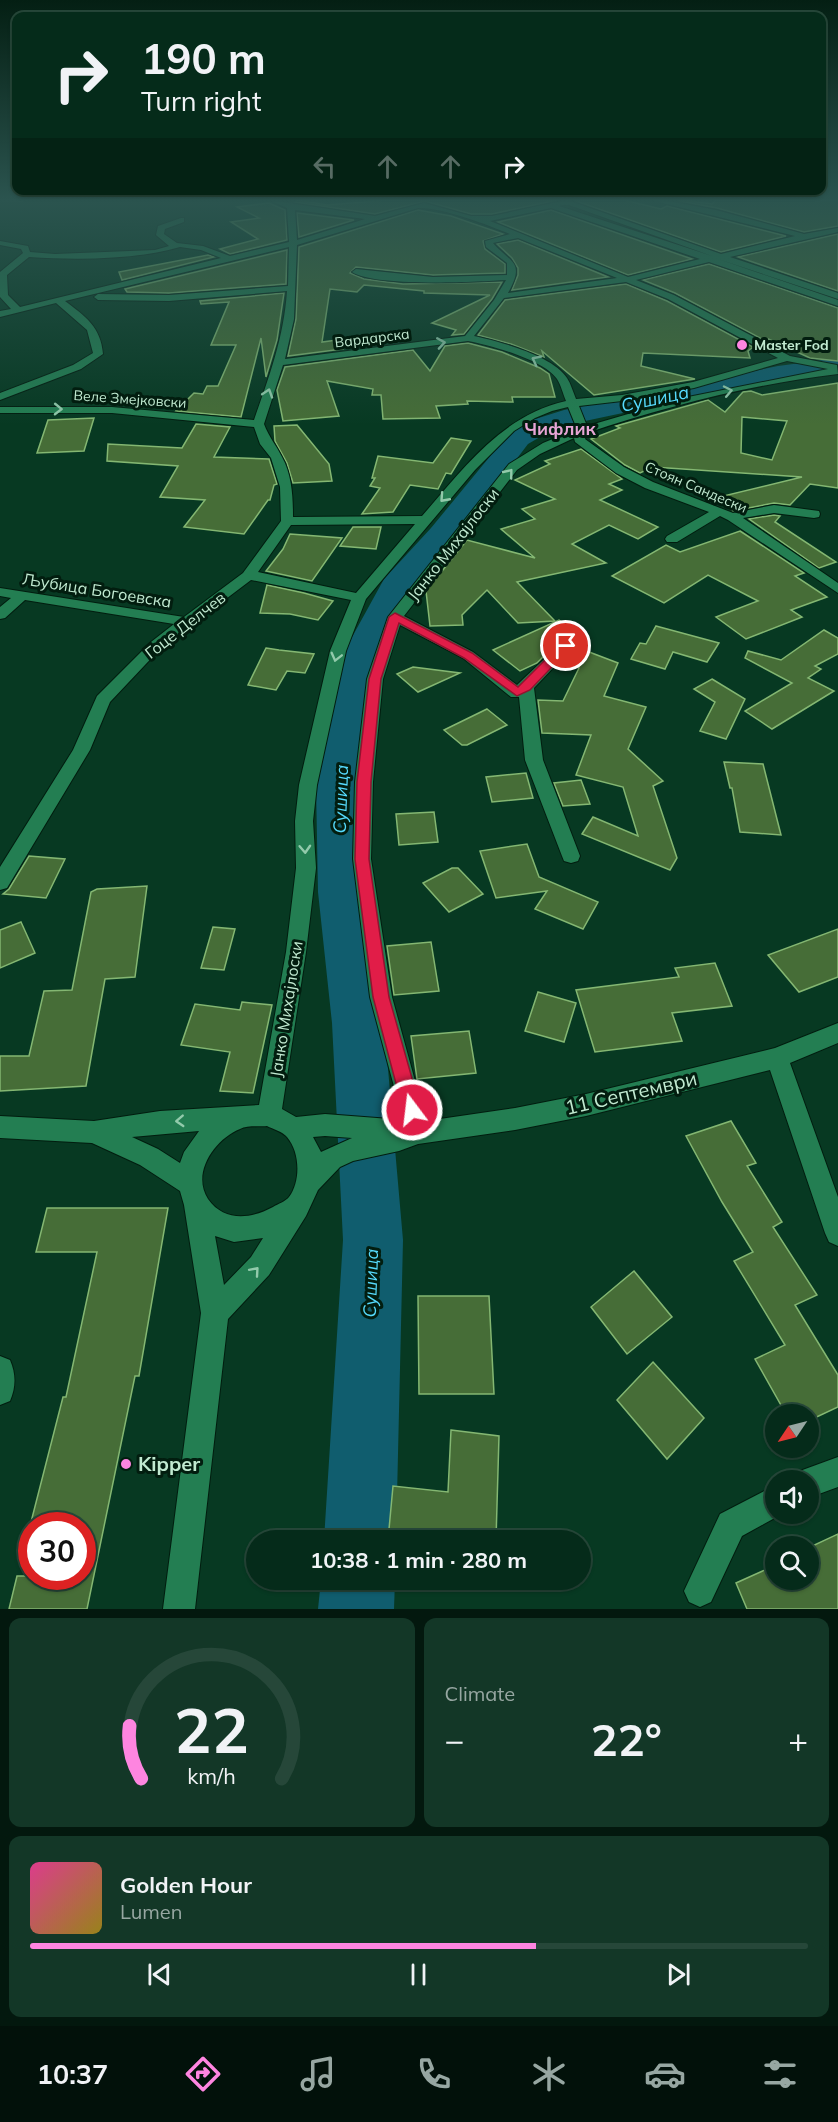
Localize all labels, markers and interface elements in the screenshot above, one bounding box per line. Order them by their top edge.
text: 190 m [141,32,266,85]
icon: right [42,36,120,114]
text: Turn right [141,84,261,118]
icon: left [308,150,341,183]
icon: ahead [371,150,404,183]
icon: ahead [434,150,467,183]
icon: right [497,150,530,183]
street label: Вардарска [334,324,410,352]
place label: Master Fod [754,336,829,354]
one-way arrow [436,337,445,349]
marker: Master Fod [735,338,749,352]
one-way arrow [531,356,542,367]
water label: Сушица [619,380,691,417]
one-way arrow [722,385,732,398]
street label: Веле Змејковски [73,386,187,412]
one-way arrow [261,388,274,399]
one-way arrow [54,403,63,415]
district label: Чифлик [524,417,597,440]
street label: Стоян Сандески [642,457,750,517]
one-way arrow [502,469,513,480]
street label: Јанко Михајлоски [403,484,503,604]
one-way arrow [440,491,451,502]
street label: Љубица Богоевска [21,568,173,612]
street label: Гоце Делчев [141,587,229,663]
pin [540,620,591,671]
icon: arrive [549,629,582,662]
one-way arrow [331,652,344,662]
water label: Сушица [328,764,353,834]
one-way arrow [299,844,312,853]
street label: Јанко Михајлоски [265,940,307,1078]
street label: 11 Септември [563,1065,699,1120]
position arrow [380,1078,444,1142]
one-way arrow [175,1114,184,1127]
water label: Сушица [358,1248,383,1318]
one-way arrow [248,1267,259,1277]
north arrow [765,1404,819,1458]
map controls [765,1404,819,1590]
place label: Kipper [138,1451,200,1476]
marker: Kipper [119,1457,133,1471]
button: sound [765,1470,819,1524]
speed limit sign: 30 [18,1512,96,1590]
button: search [765,1536,819,1590]
text: 10:38 · 1 min · 280 m [310,1546,527,1574]
text: Climate [445,1681,515,1706]
text: 22 [174,1690,249,1769]
text: 22° [591,1711,662,1767]
text: − [445,1719,464,1760]
text: + [788,1719,808,1760]
text: km/h [187,1763,236,1790]
text: Golden Hour [120,1871,252,1899]
text: Lumen [120,1899,182,1924]
icon: previous [143,1958,176,1991]
icon: pause [402,1958,435,1991]
icon: next [662,1958,695,1991]
icon: directions [182,2053,224,2095]
icon: music [297,2053,339,2095]
icon: phone [413,2053,455,2095]
icon: climate [528,2053,570,2095]
icon: car [644,2053,686,2095]
icon: filters [759,2053,801,2095]
text: 10:37 [37,2057,108,2091]

